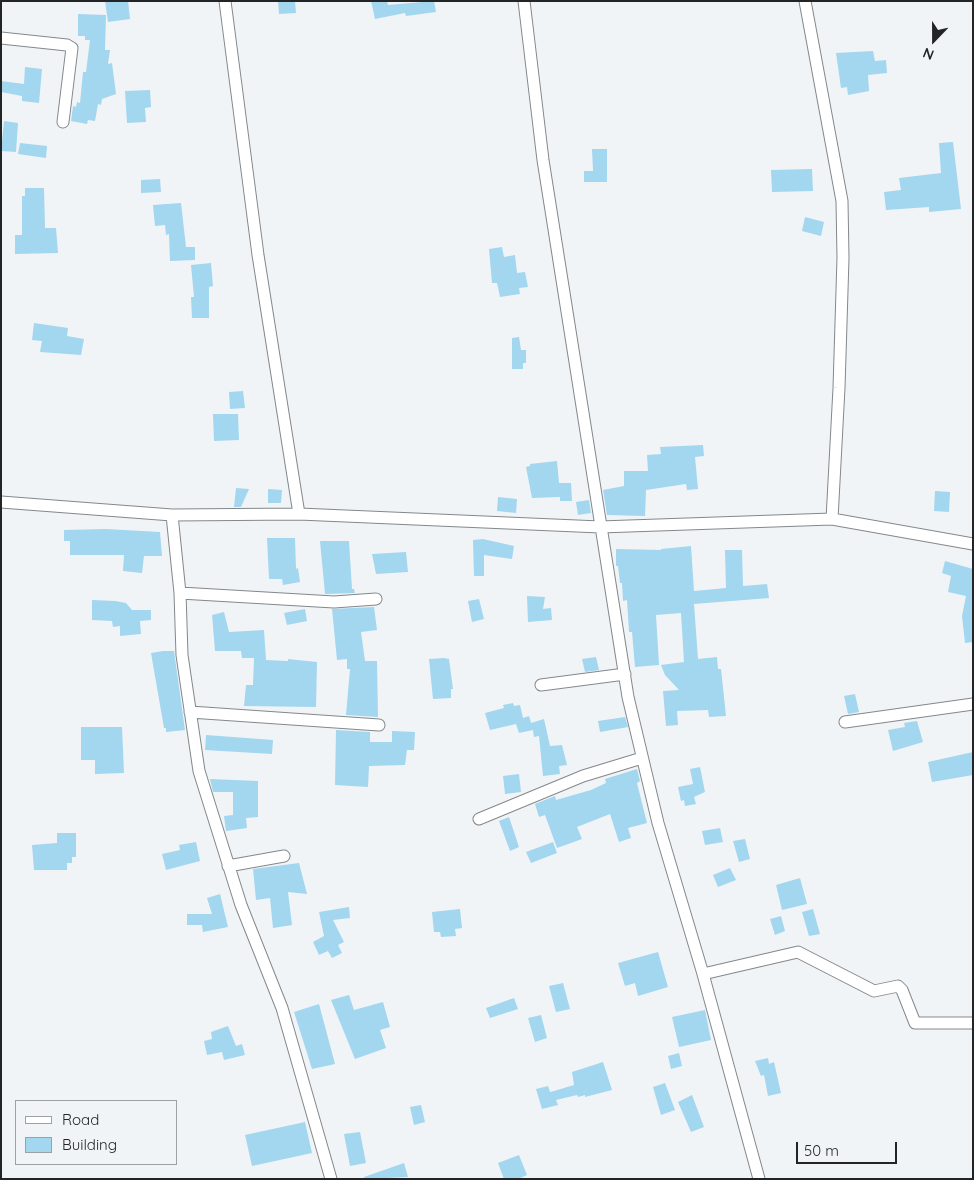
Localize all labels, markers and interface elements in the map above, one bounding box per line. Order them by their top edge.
north arrow [909,15,959,65]
text: N [920,44,937,64]
legend [15,1100,178,1165]
text: Road [62,1110,99,1129]
scale bar [799,1132,900,1164]
text: Building [62,1135,117,1154]
text: 50 m [804,1141,839,1160]

